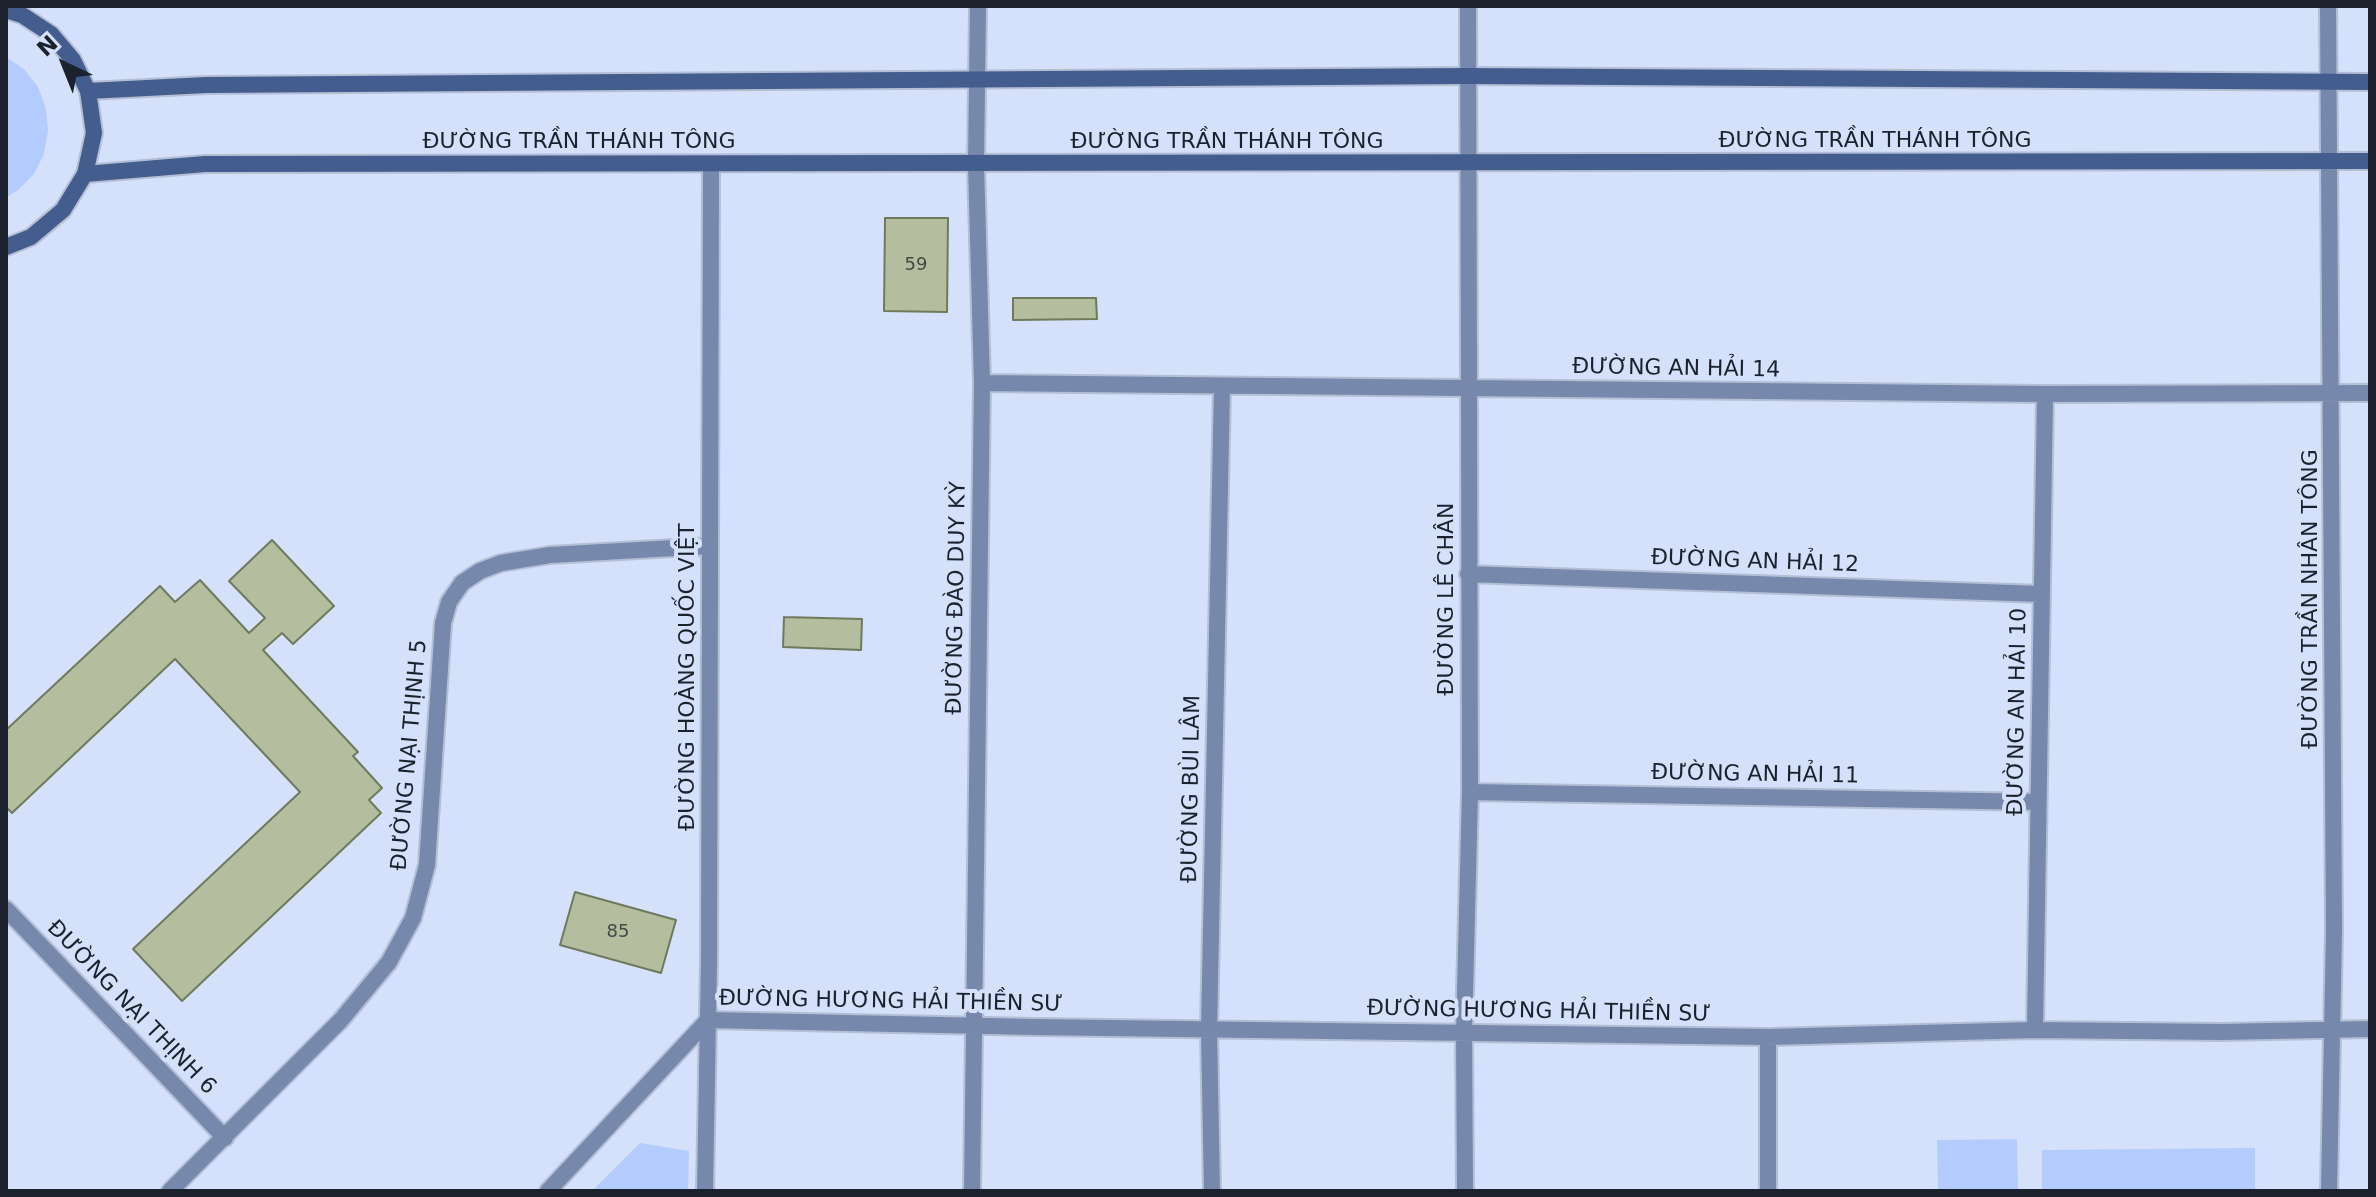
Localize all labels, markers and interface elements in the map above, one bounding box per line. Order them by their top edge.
north arrow [24,24,104,104]
text: N [32,31,63,62]
street label: ĐƯỜNG TRẦN THÁNH TÔNG [1718,128,2032,154]
street label: ĐƯỜNG TRẦN THÁNH TÔNG [422,129,736,155]
street label: ĐƯỜNG TRẦN THÁNH TÔNG [1070,129,1384,155]
house number: 59 [905,254,927,276]
street label: ĐƯỜNG AN HẢI 14 [1572,354,1780,384]
street label: ĐƯỜNG TRẦN NHÂN TÔNG [2298,449,2324,749]
street label: ĐƯỜNG ĐÀO DUY KỲ [942,481,972,715]
street label: ĐƯỜNG LÊ CHÂN [1434,502,1460,696]
street label: ĐƯỜNG HOÀNG QUỐC VIỆT [675,523,701,831]
street label: ĐƯỜNG AN HẢI 12 [1651,545,1859,579]
street label: ĐƯỜNG AN HẢI 10 [2003,608,2033,816]
street label: ĐƯỜNG NẠI THỊNH 5 [387,638,433,872]
street label: ĐƯỜNG BÙI LÂM [1177,695,1207,883]
street label: ĐƯỜNG AN HẢI 11 [1651,760,1859,790]
street label: ĐƯỜNG NẠI THỊNH 6 [41,915,221,1101]
house number: 85 [607,921,629,943]
street label: ĐƯỜNG HƯƠNG HẢI THIỀN SƯ [719,986,1063,1018]
street label: ĐƯỜNG HƯƠNG HẢI THIỀN SƯ [1367,996,1711,1028]

